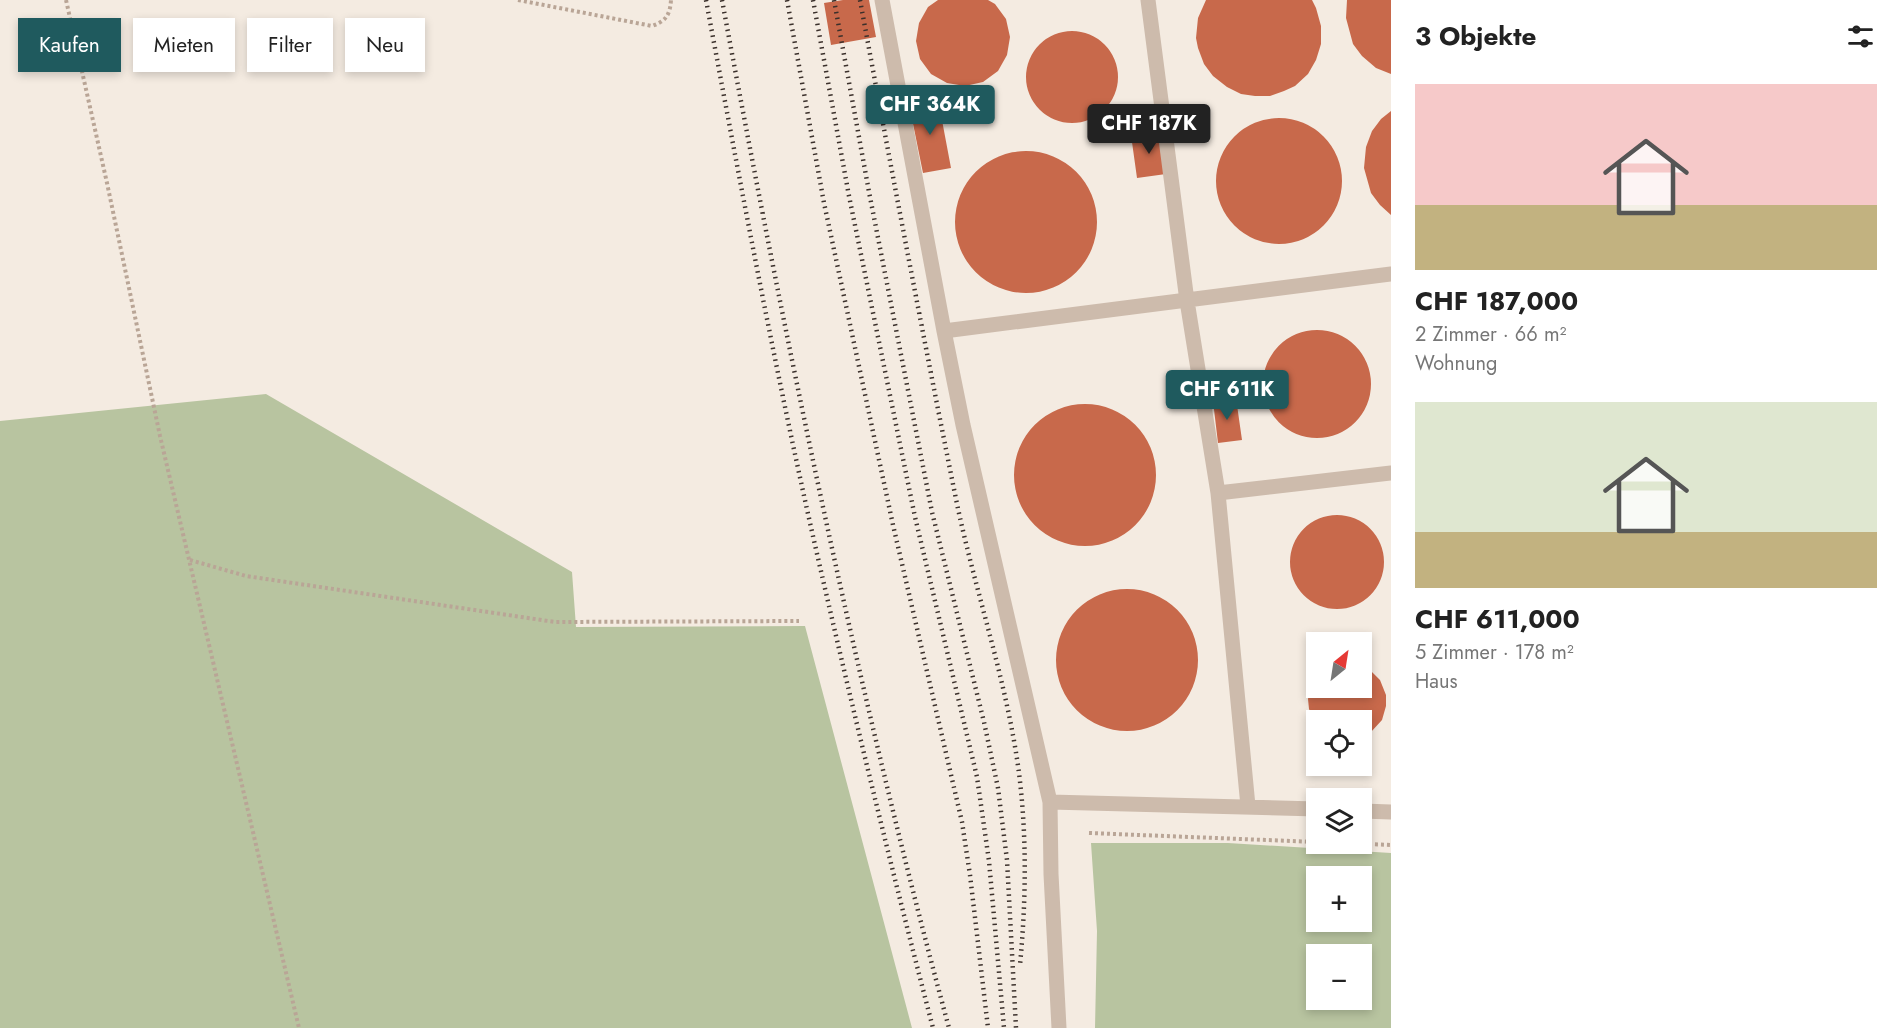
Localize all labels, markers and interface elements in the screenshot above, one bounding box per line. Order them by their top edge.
text: 3 Objekte [1415,17,1536,55]
chip: Kaufen [18,18,121,72]
chip: Mieten [133,18,235,72]
chip: Filter [247,18,333,72]
chip: Neu [345,18,425,72]
icon: filters [1844,20,1877,53]
pin: CHF 364K [868,85,992,136]
text: CHF 364K [880,90,980,119]
pin: CHF 187K [1087,104,1211,155]
text: CHF 187K [1101,109,1197,138]
icon: home [1592,123,1700,231]
text: CHF 187,000 [1415,282,1578,320]
text: 2 Zimmer · 66 m² [1415,320,1566,349]
text: Wohnung [1415,349,1498,378]
pin: CHF 611K [1165,370,1289,421]
text: CHF 611K [1180,375,1274,404]
icon: home [1592,441,1700,549]
text: CHF 611,000 [1415,600,1580,638]
north arrow [1306,632,1372,698]
map controls [1306,632,1372,1010]
text: 5 Zimmer · 178 m² [1415,638,1574,667]
text: Haus [1415,667,1457,696]
button: locate [1306,710,1372,776]
button: layers [1306,788,1372,854]
button: + [1306,866,1372,932]
button: − [1306,944,1372,1010]

